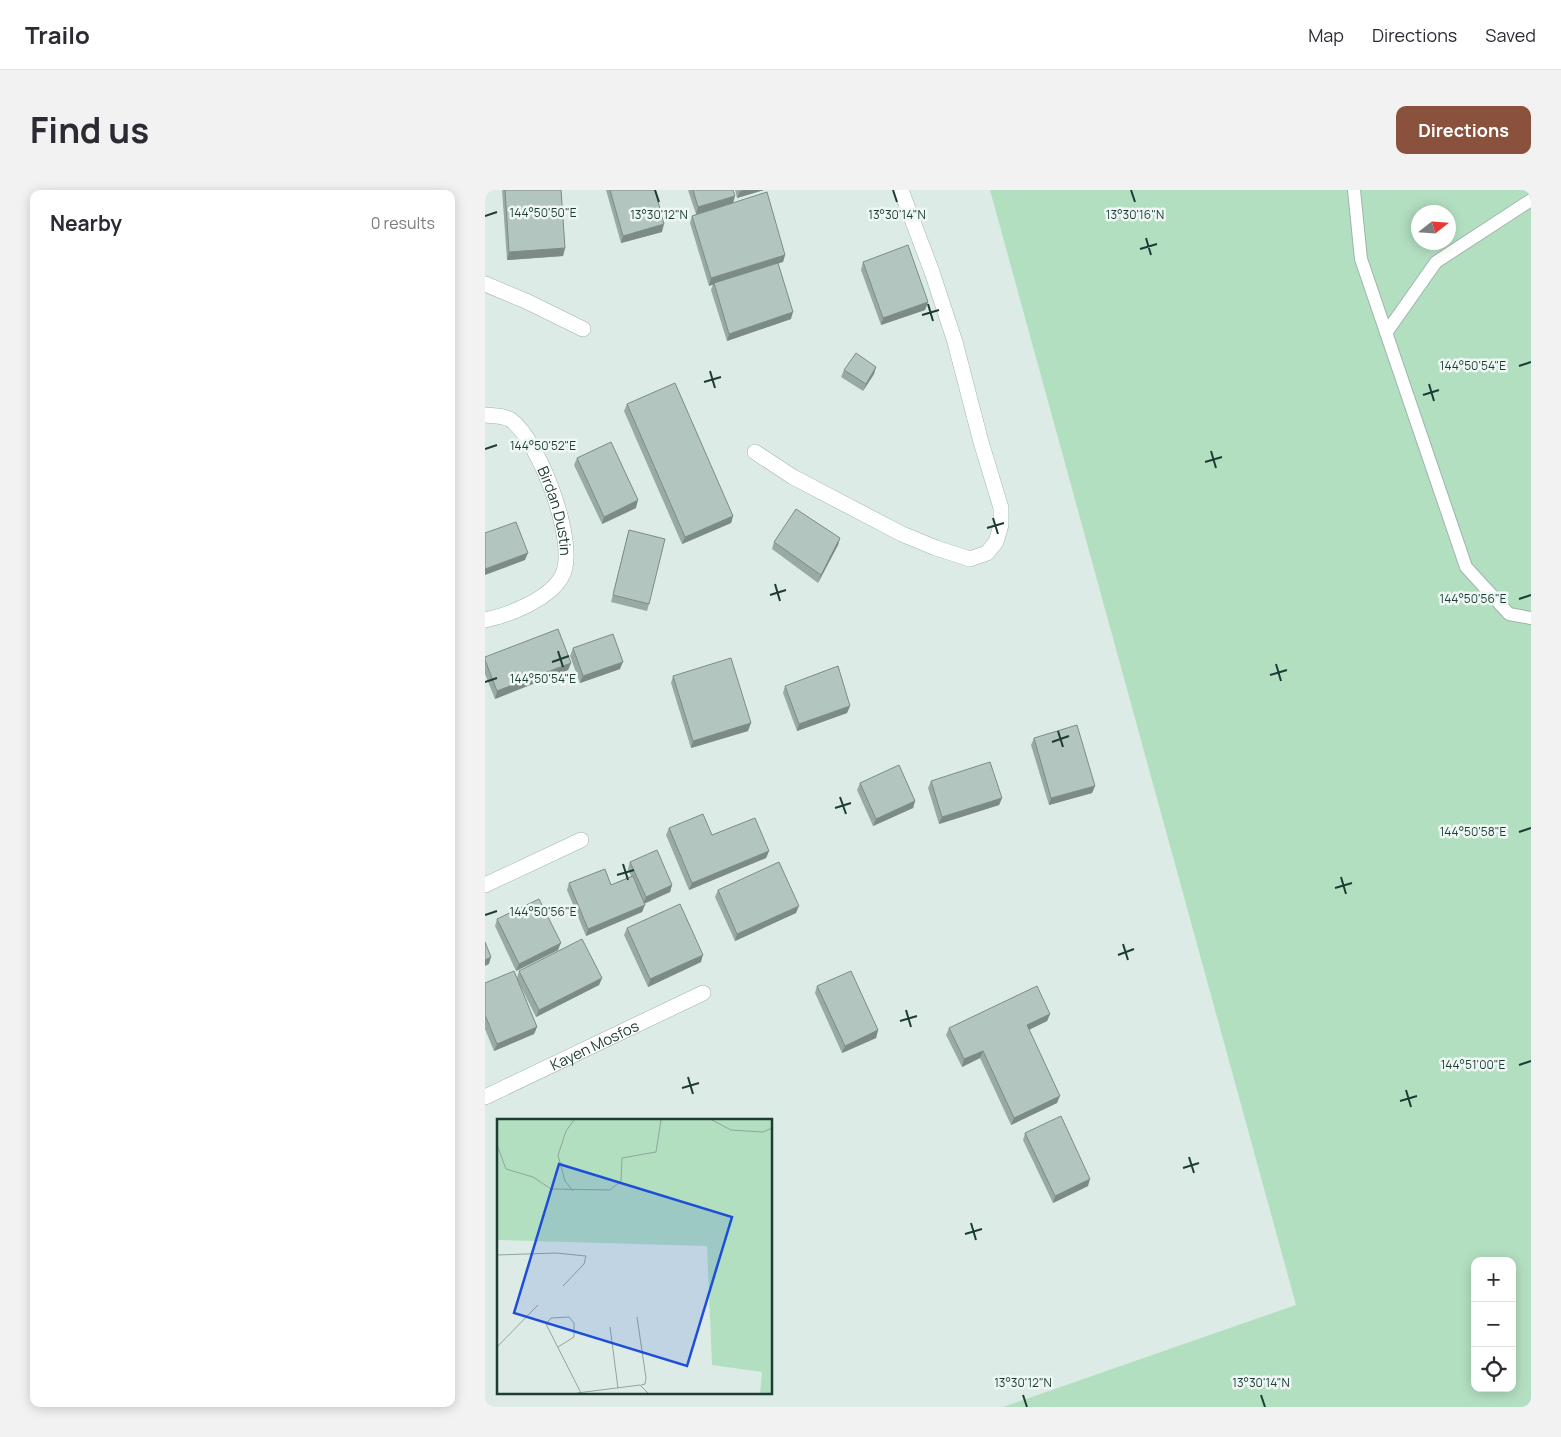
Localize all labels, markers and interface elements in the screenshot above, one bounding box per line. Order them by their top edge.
text: Trailo [25,18,90,51]
text: Map [1308,23,1344,47]
text: Directions [1372,23,1457,47]
text: Saved [1485,23,1536,47]
text: Find us [30,106,149,154]
button: Directions [1396,106,1531,154]
text: 144°50'50"E [510,204,577,221]
north arrow [1411,205,1456,250]
text: 13°30'12"N [630,206,688,223]
text: 13°30'14"N [868,206,926,223]
text: 13°30'16"N [1106,206,1164,223]
text: Nearby [50,209,122,237]
text: 0 results [371,212,435,234]
text: 144°50'54"E [1440,357,1506,374]
text: 144°50'52"E [510,437,576,454]
street label: Birdan Dustin [533,463,577,556]
text: 144°50'56"E [1439,590,1507,607]
text: 144°50'54"E [510,670,576,687]
text: 144°50'58"E [1440,823,1506,840]
text: 144°50'56"E [509,903,577,920]
street label: Kayen Mosfos [546,1015,642,1075]
text: 144°51'00"E [1441,1056,1506,1073]
inset map [497,1119,773,1394]
map controls [1471,1257,1516,1392]
button: + [1471,1257,1516,1302]
button: − [1471,1302,1516,1347]
button: locate [1471,1347,1516,1392]
text: 13°30'12"N [994,1374,1052,1391]
text: 13°30'14"N [1232,1374,1290,1391]

